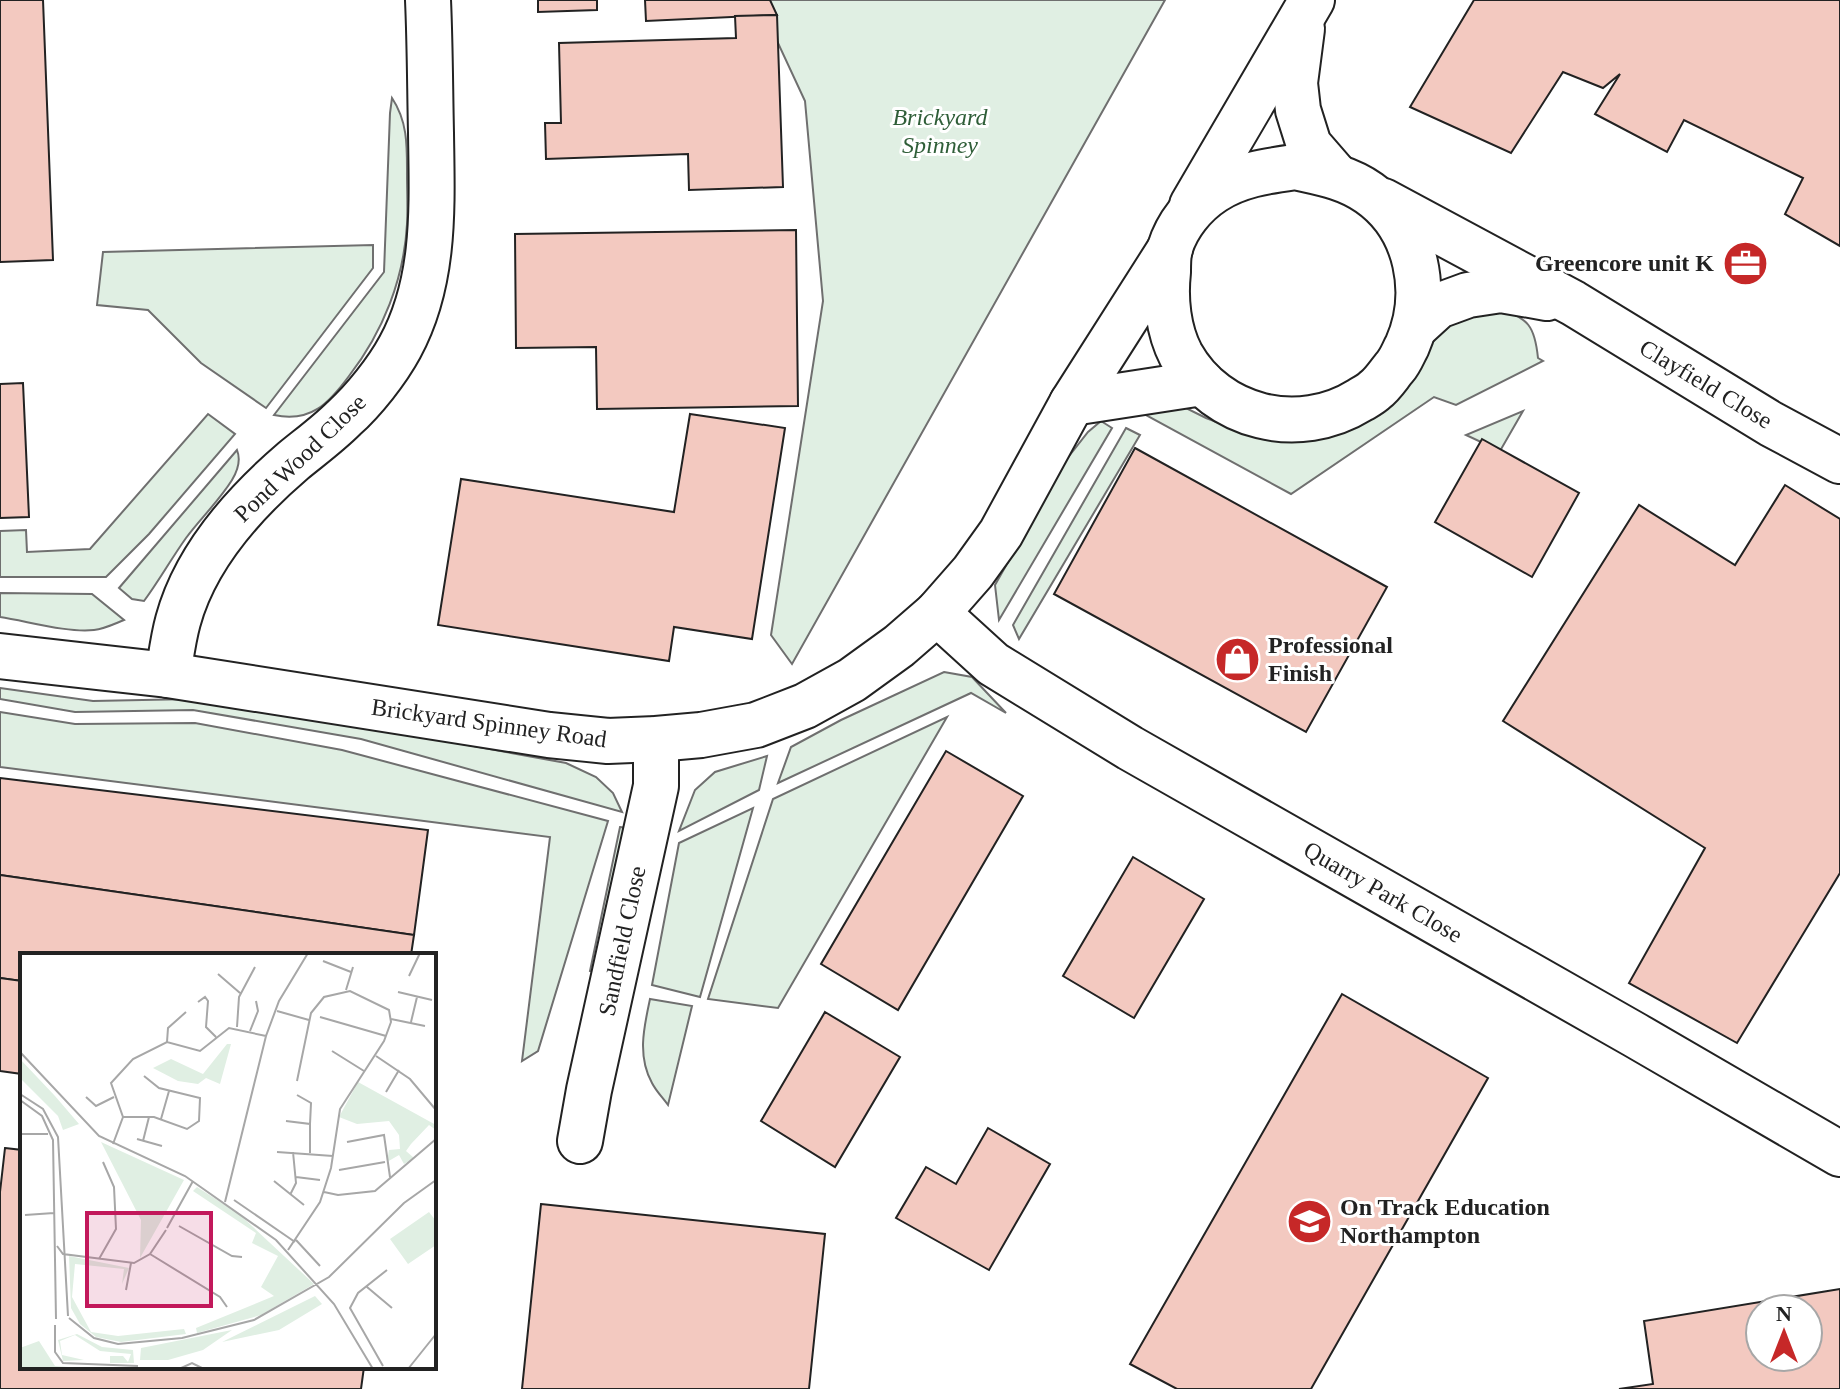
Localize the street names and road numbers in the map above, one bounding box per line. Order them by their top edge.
street label: Clayfield Close [1635,334,1777,434]
street label: Pond Wood Close [229,389,371,527]
street label: Brickyard Spinney Road [370,694,608,752]
street label: Quarry Park Close [1299,836,1467,948]
street label: Sandfield Close [593,864,651,1018]

